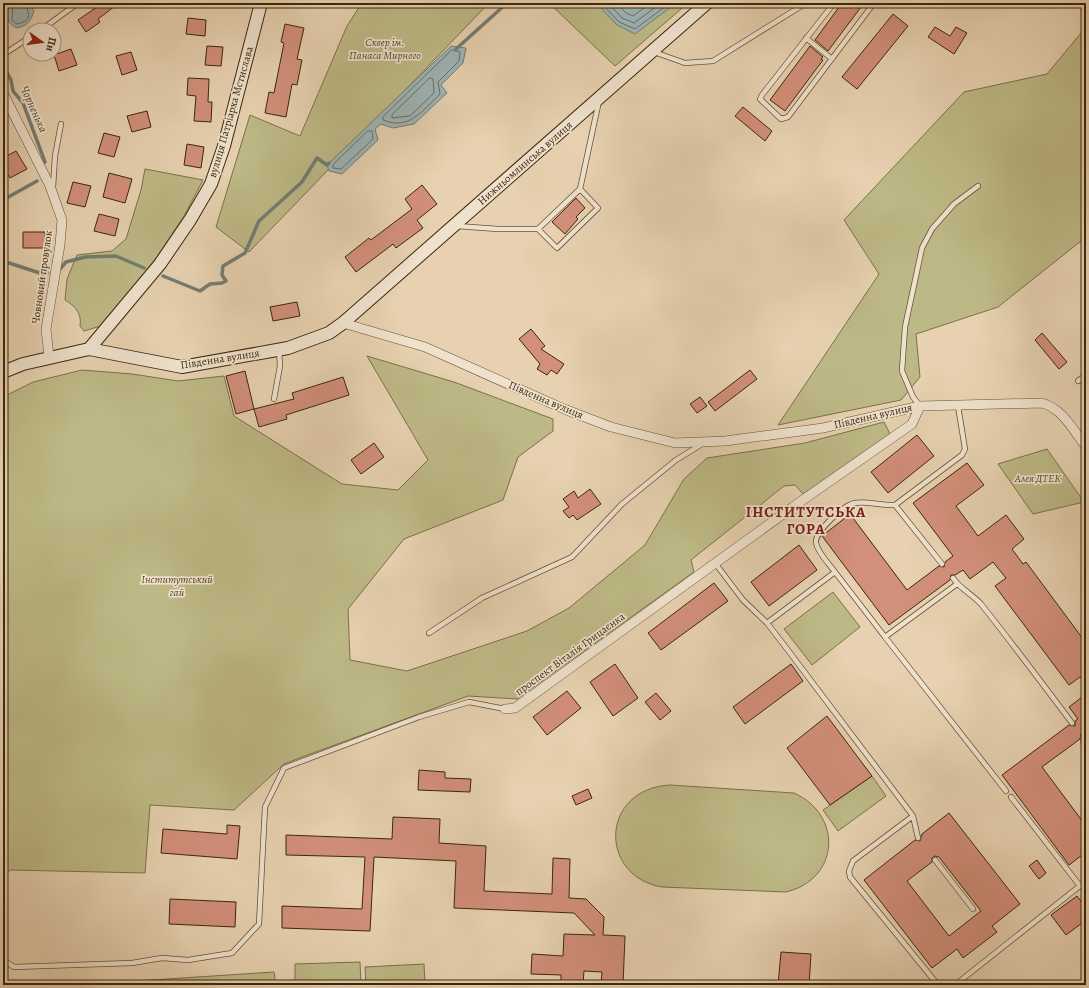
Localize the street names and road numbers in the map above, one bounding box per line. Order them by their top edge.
street label: вулиця Патріарха Мстислава [205,44,257,179]
street label: Нижньомлинська вулиця [474,118,576,208]
street label: Човновий провулок [28,229,56,325]
street label: Південна вулиця [179,345,261,373]
street label: Південна вулиця [506,377,586,423]
street label: Південна вулиця [832,400,914,432]
street label: проспект Віталія Грицаєнка [512,608,629,699]

